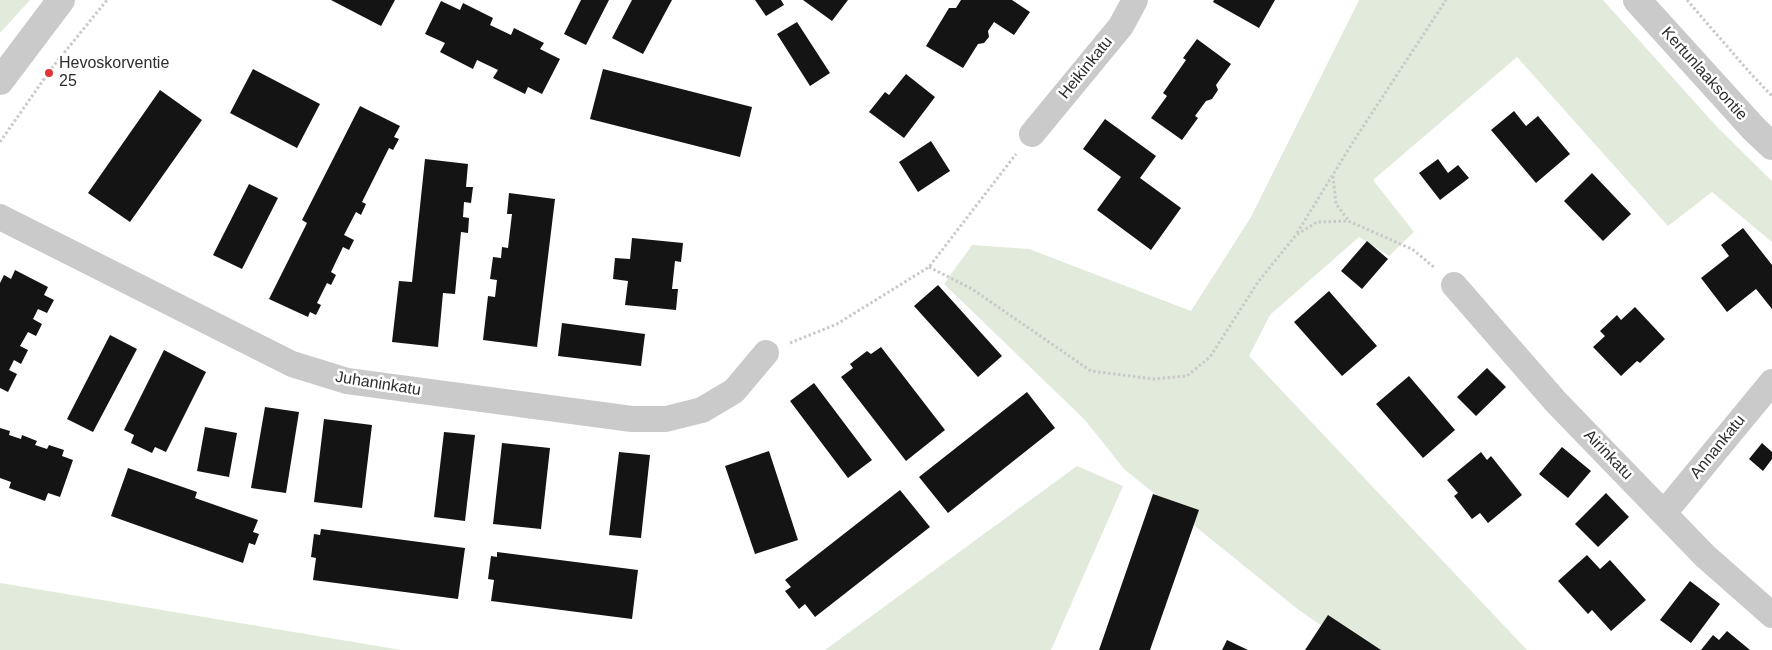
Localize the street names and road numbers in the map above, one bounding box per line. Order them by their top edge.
street label: Kertunlaaksontie [1657,23,1751,125]
street label: Heikinkatu [1055,33,1117,103]
street label: Juhaninkatu [334,368,422,400]
street label: Annankatu [1686,411,1750,483]
street label: Airinkatu [1579,426,1637,484]

